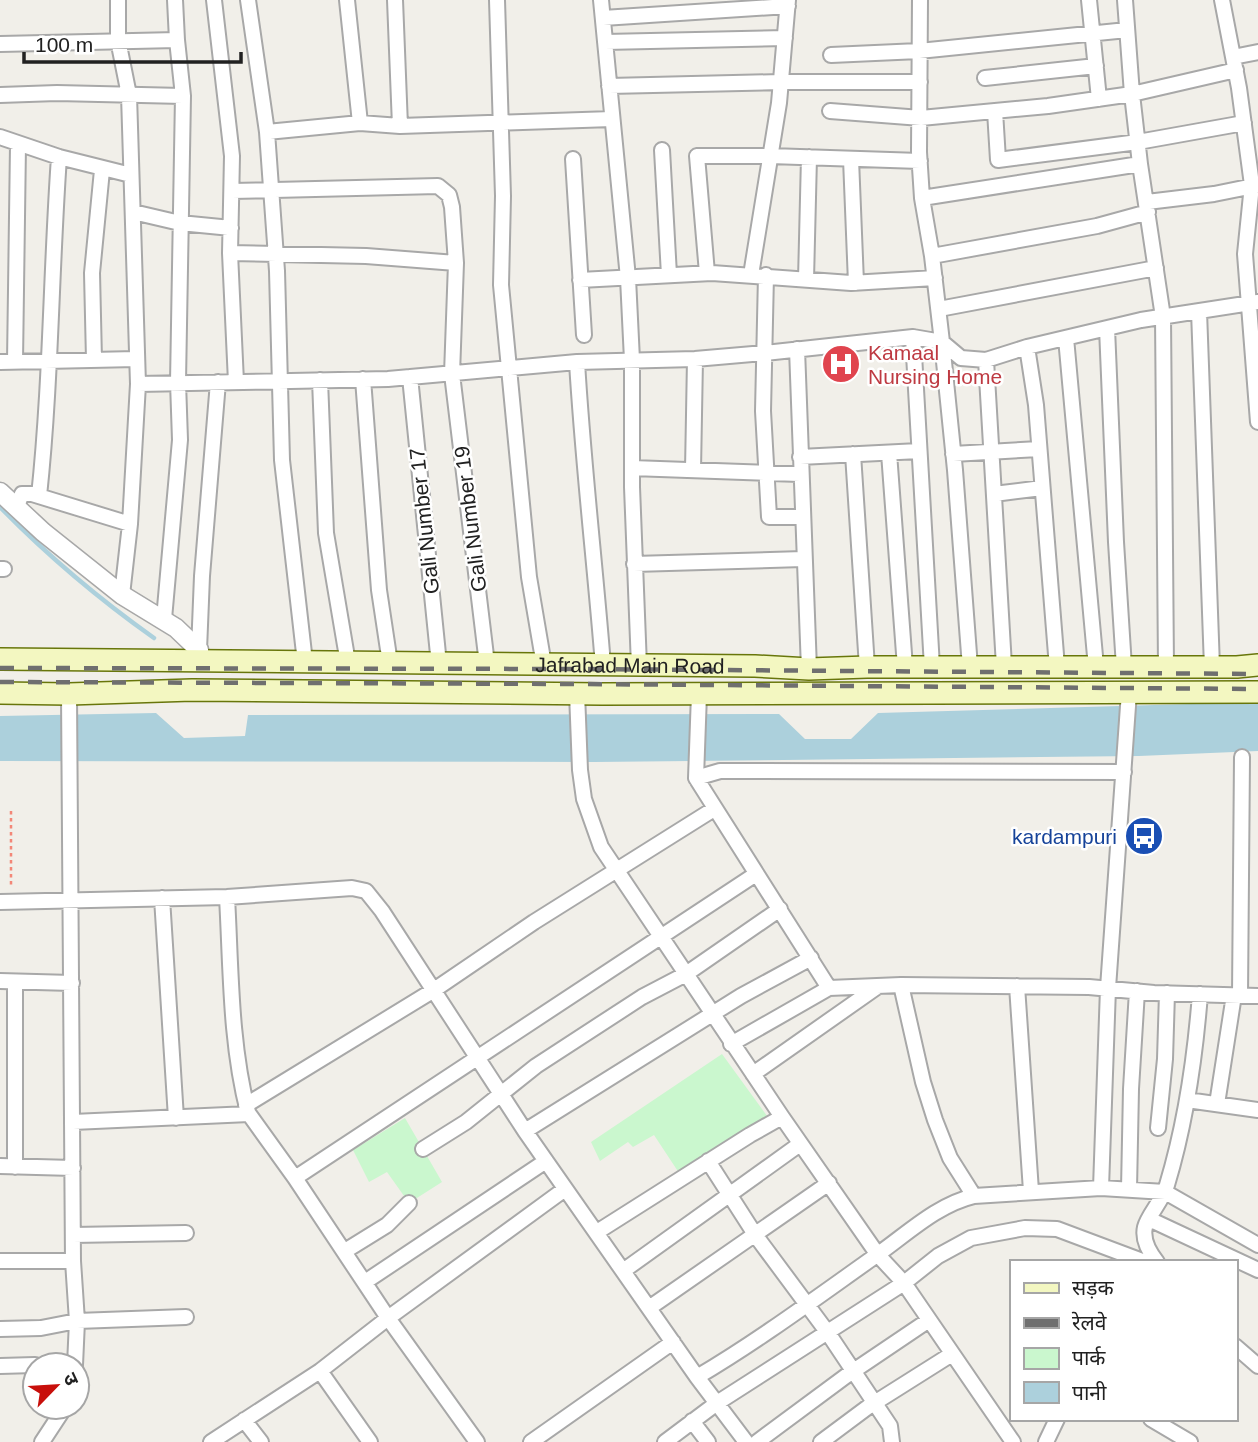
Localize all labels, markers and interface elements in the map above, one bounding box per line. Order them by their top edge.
scale bar [24,21,242,65]
text: 100 m [35,33,93,56]
place label: Kamaal Nursing Home [868,341,1002,388]
hospital icon: Kamaal Nursing Home [820,343,862,385]
street label: Gali Number 19 [450,445,490,593]
street label: Gali Number 17 [405,447,443,595]
street label: Jafrabad Main Road [535,652,725,677]
bus stop icon: kardampuri [1123,815,1165,857]
place label: kardampuri [1012,825,1117,848]
legend [1010,1260,1237,1421]
text: सड़क [1072,1276,1114,1299]
text: रेलवे [1071,1311,1107,1334]
text: पार्क [1072,1346,1106,1369]
north arrow [21,1351,91,1421]
text: उ [59,1370,83,1389]
text: पानी [1072,1381,1107,1404]

